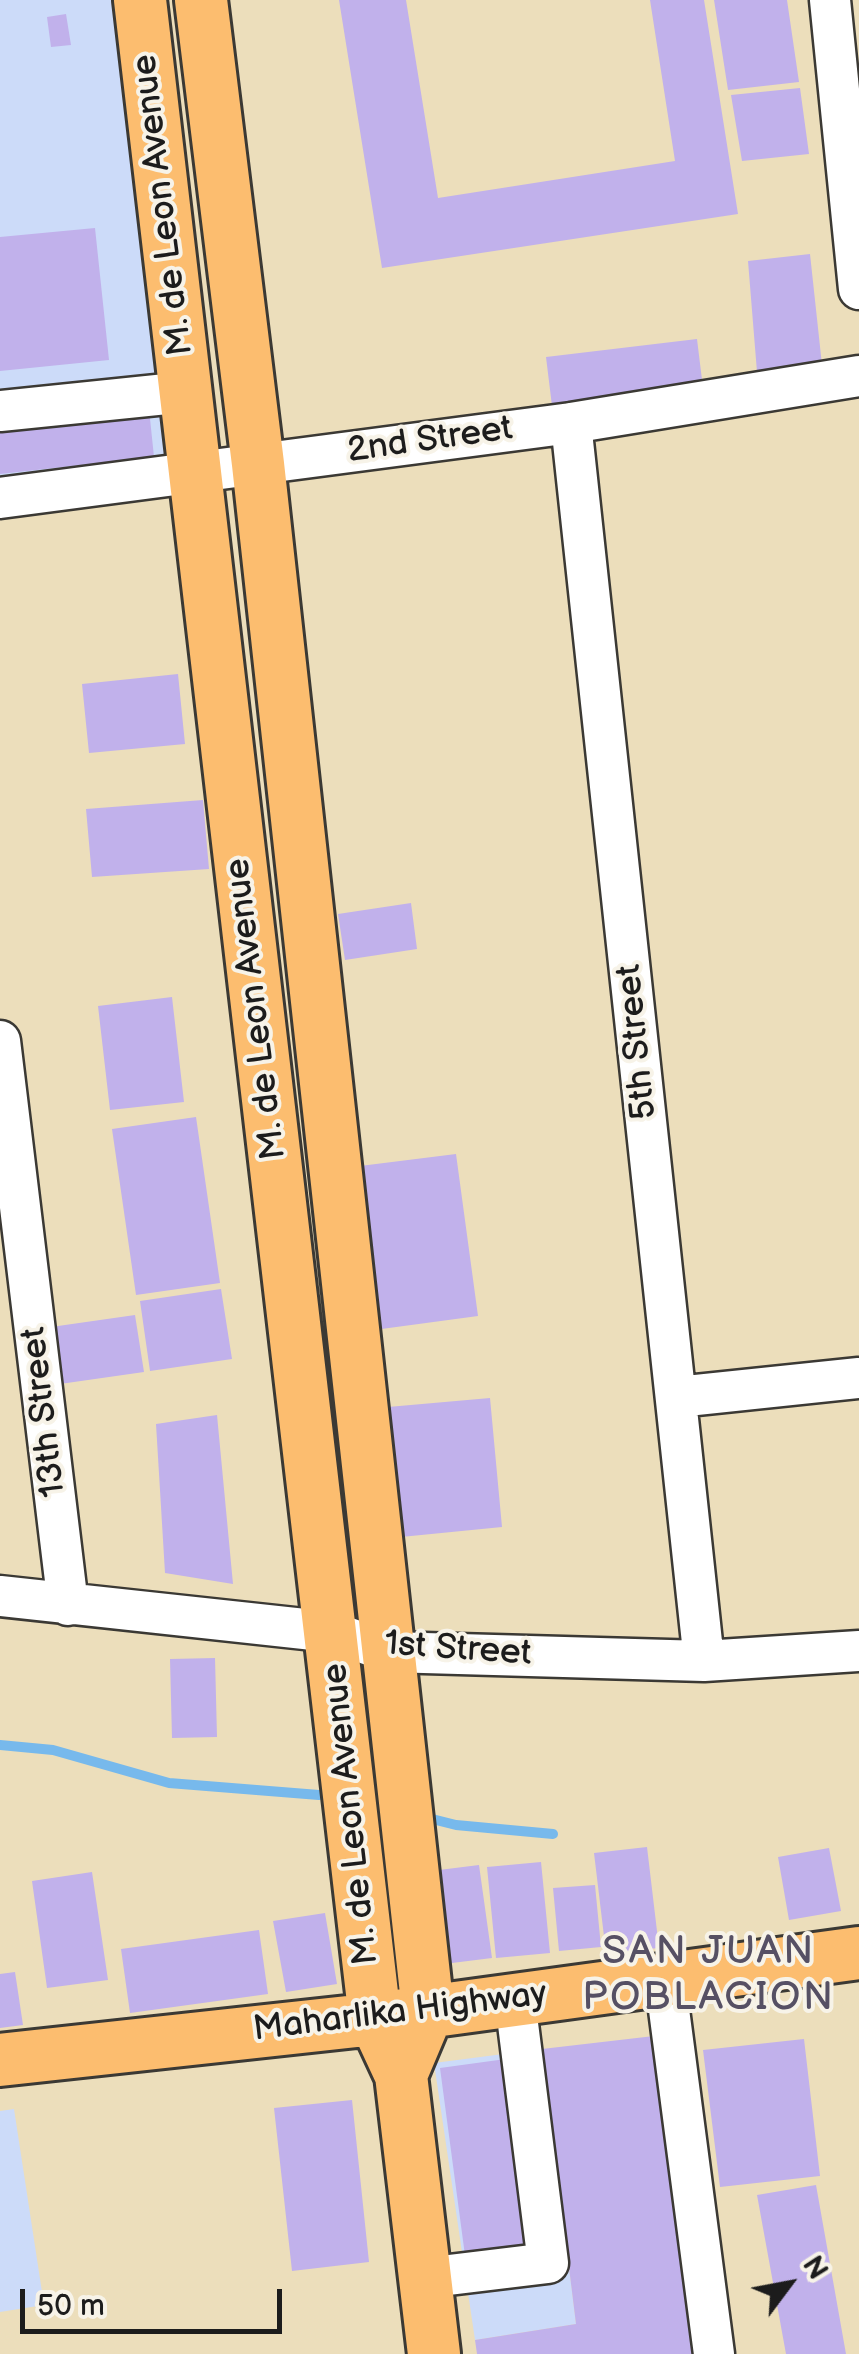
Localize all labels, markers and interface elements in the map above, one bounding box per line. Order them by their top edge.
street label: M. de Leon Avenue [125,52,203,358]
street label: 2nd Street [345,409,515,473]
street label: M. de Leon Avenue [218,856,296,1162]
street label: 5th Street [609,962,667,1122]
street label: 13th Street [14,1325,76,1499]
street label: 1st Street [383,1624,533,1676]
street label: M. de Leon Avenue [315,1661,389,1967]
district label: SAN JUAN POBLACION [582,1929,836,2023]
street label: Maharlika Highway [251,1974,549,2052]
north arrow [739,2234,839,2334]
text: N [795,2250,834,2285]
scale bar [25,2269,288,2331]
text: 50 m [37,2288,105,2324]

